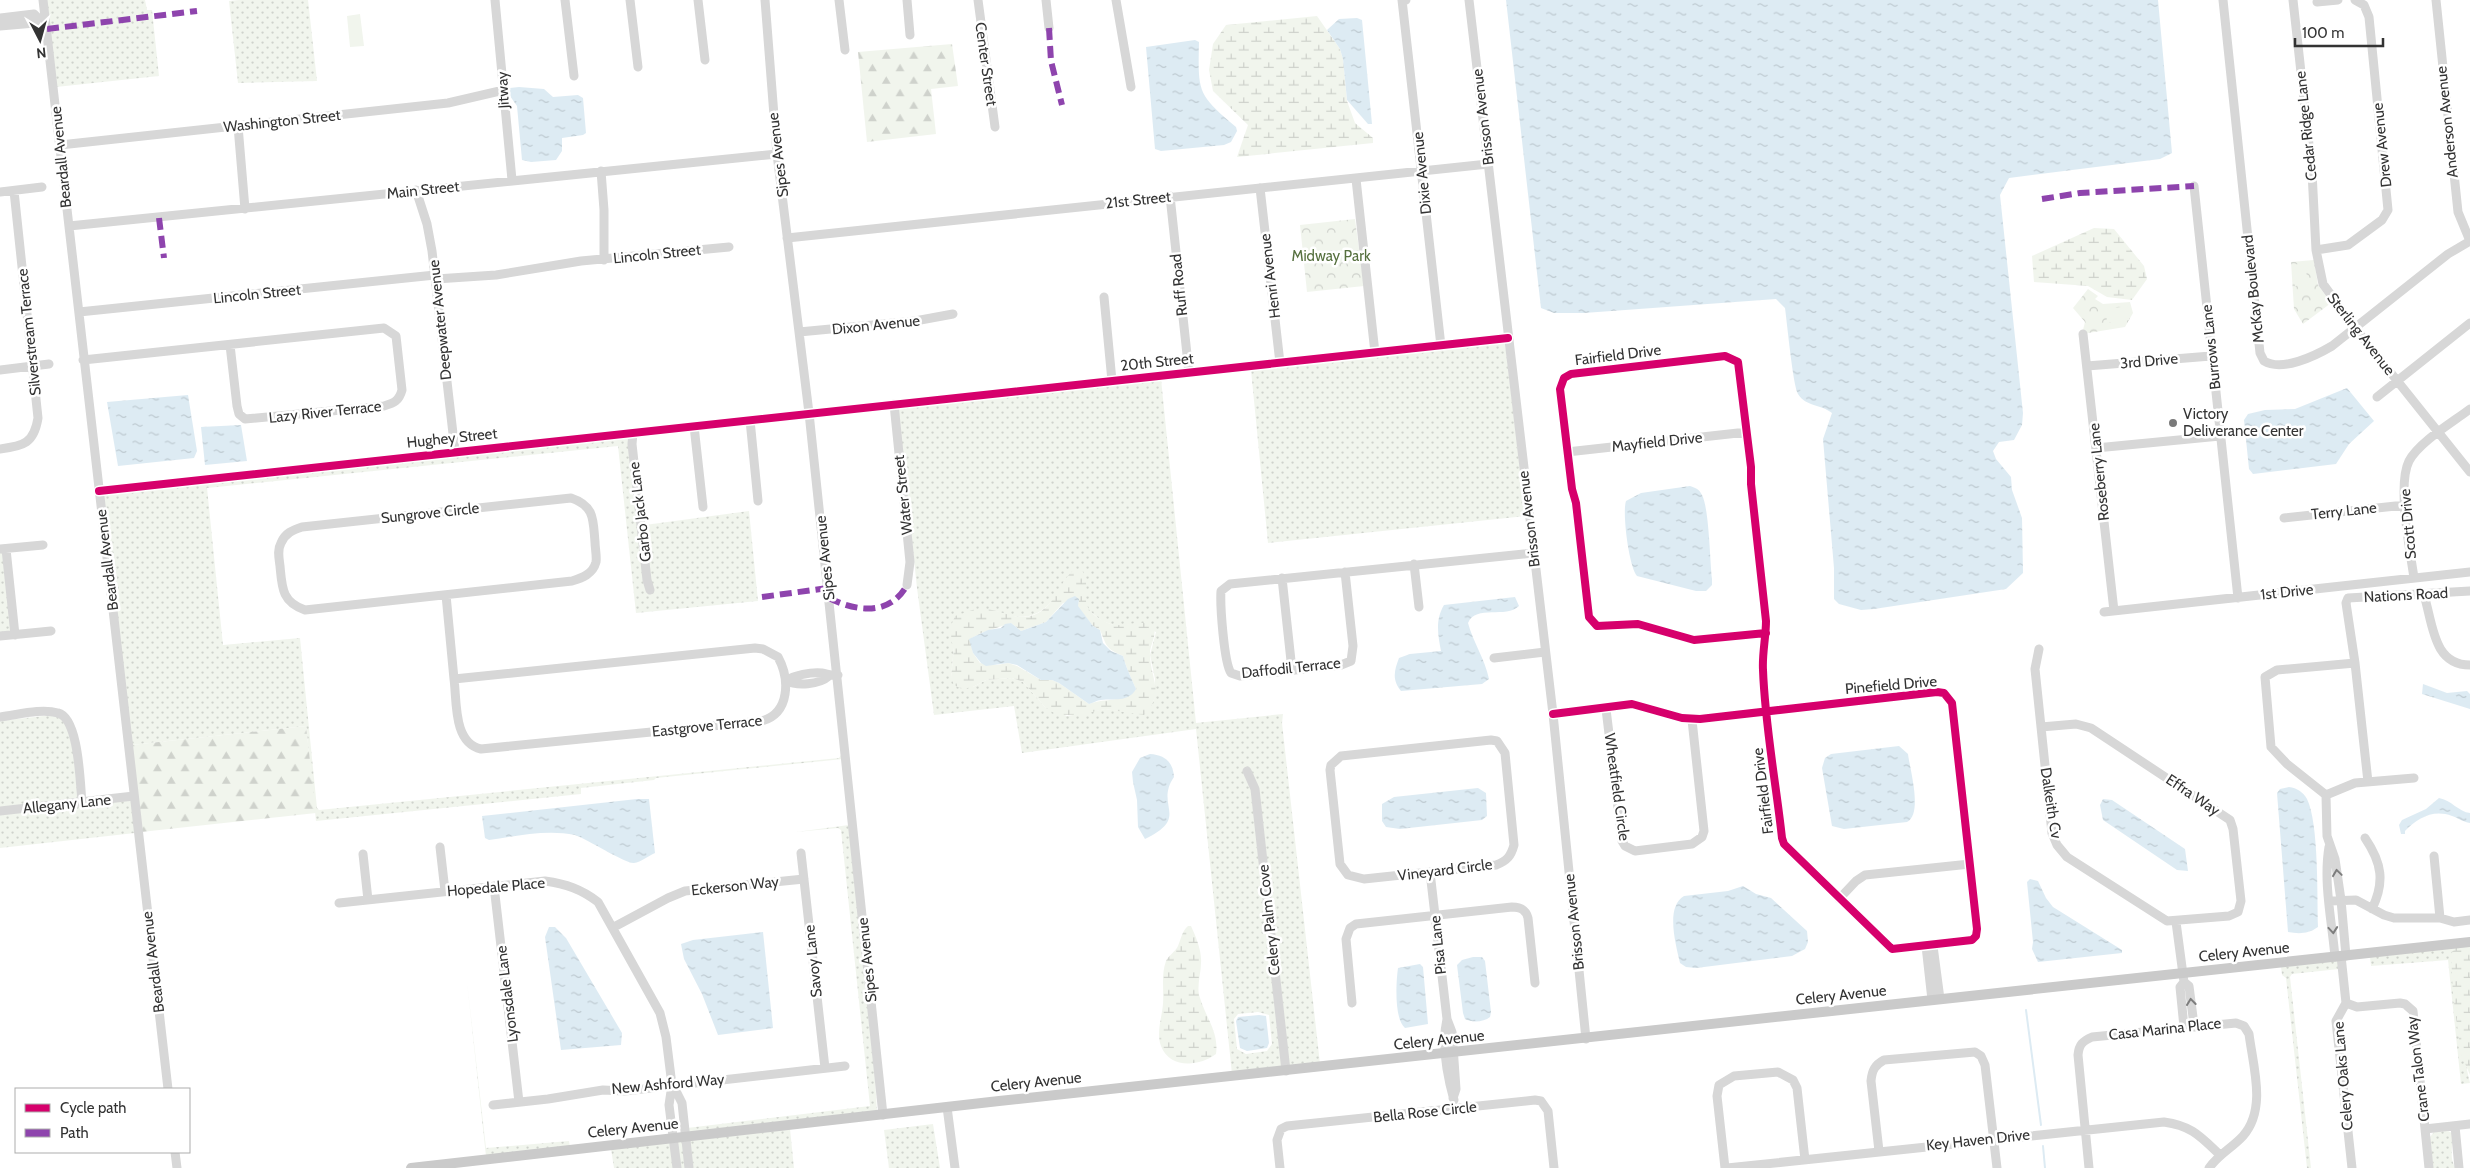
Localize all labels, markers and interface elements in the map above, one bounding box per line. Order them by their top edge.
north arrow [15,15,65,65]
scale bar [2295,15,2382,47]
street label: Center Street [971,21,1001,107]
text: 100 m [2302,24,2344,42]
text: N [35,43,47,62]
street label: Anderson Avenue [2432,65,2462,179]
street label: Brisson Avenue [1468,68,1498,166]
street label: Cedar Ridge Lane [2291,70,2321,182]
street label: Jitway [493,71,513,110]
street label: Drew Avenue [2369,102,2395,188]
street label: Beardall Avenue [47,105,75,209]
street label: Washington Street [223,106,341,136]
street label: Sipes Avenue [764,111,792,198]
street label: Dixie Avenue [1409,131,1435,215]
street label: Main Street [386,177,460,203]
street label: 21st Street [1104,188,1172,212]
street label: Henri Avenue [1256,232,1284,319]
street label: McKay Boulevard [2238,234,2268,344]
street label: Lincoln Street [612,240,702,268]
park label: Midway Park [1291,247,1371,265]
street label: Ruff Road [1167,253,1191,317]
street label: Deepwater Avenue [425,259,455,381]
street label: Silverstream Terrace [13,267,45,396]
street label: Lincoln Street [212,280,302,308]
street label: Sterling Avenue [2323,289,2399,379]
street label: Burrows Lane [2198,303,2224,390]
street label: Dixon Avenue [831,311,921,339]
street label: Fairfield Drive [1574,341,1662,369]
street label: 20th Street [1120,349,1194,375]
street label: 3rd Drive [2119,349,2179,372]
street label: Lazy River Terrace [268,397,383,427]
place label: Victory Deliverance Center [2183,405,2304,440]
marker: Victory Deliverance Center [2167,417,2179,429]
street label: Roseberry Lane [2085,422,2113,522]
street label: Hughey Street [406,424,498,452]
street label: Mayfield Drive [1611,428,1704,456]
street label: Water Street [890,454,916,536]
street label: Garbo Jack Lane [625,461,655,563]
street label: Brisson Avenue [1514,470,1544,568]
street label: Scott Drive [2396,488,2420,560]
street label: Sungrove Circle [380,499,480,527]
street label: Terry Lane [2310,499,2378,523]
street label: Beardall Avenue [92,508,122,612]
street label: Sipes Avenue [812,514,838,601]
street label: 1st Drive [2260,580,2315,604]
street label: Nations Road [2363,584,2449,606]
street label: Daffodil Terrace [1240,654,1342,682]
street label: Pinefield Drive [1844,672,1938,698]
street label: Eastgrove Terrace [651,711,763,741]
street label: Wheatfield Circle [1601,732,1634,842]
street label: Fairfield Drive [1749,747,1777,835]
street label: Dalkeith Cv [2036,766,2066,840]
street label: Effra Way [2163,770,2224,820]
street label: Allegany Lane [22,790,112,818]
street label: Vineyard Circle [1397,855,1494,885]
street label: Celery Palm Cove [1254,863,1284,976]
one-way arrow [2332,868,2342,877]
street label: Eckerson Way [690,872,780,900]
street label: Brisson Avenue [1560,873,1588,971]
street label: Hopedale Place [446,874,546,900]
street label: Beardall Avenue [138,910,168,1014]
street label: Pisa Lane [1426,914,1450,975]
street label: Sipes Avenue [854,916,880,1003]
street label: Savoy Lane [800,924,826,998]
one-way arrow [2327,926,2338,934]
street label: Celery Avenue [2198,938,2291,966]
street label: Lyonsdale Lane [492,944,522,1043]
street label: Celery Avenue [1795,981,1888,1009]
one-way arrow [2186,998,2197,1006]
street label: Casa Marina Place [2108,1014,2222,1044]
street label: Crane Talon Way [2403,1015,2433,1123]
street label: Celery Oaks Lane [2329,1020,2357,1131]
street label: Celery Avenue [1393,1026,1486,1054]
street label: Celery Avenue [990,1068,1083,1096]
street label: New Ashford Way [611,1070,726,1098]
legend [15,1088,190,1153]
street label: Bella Rose Circle [1372,1098,1478,1126]
text: Cycle path [60,1099,126,1117]
street label: Celery Avenue [587,1114,680,1142]
text: Path [60,1124,89,1142]
street label: Key Haven Drive [1925,1126,2031,1154]

